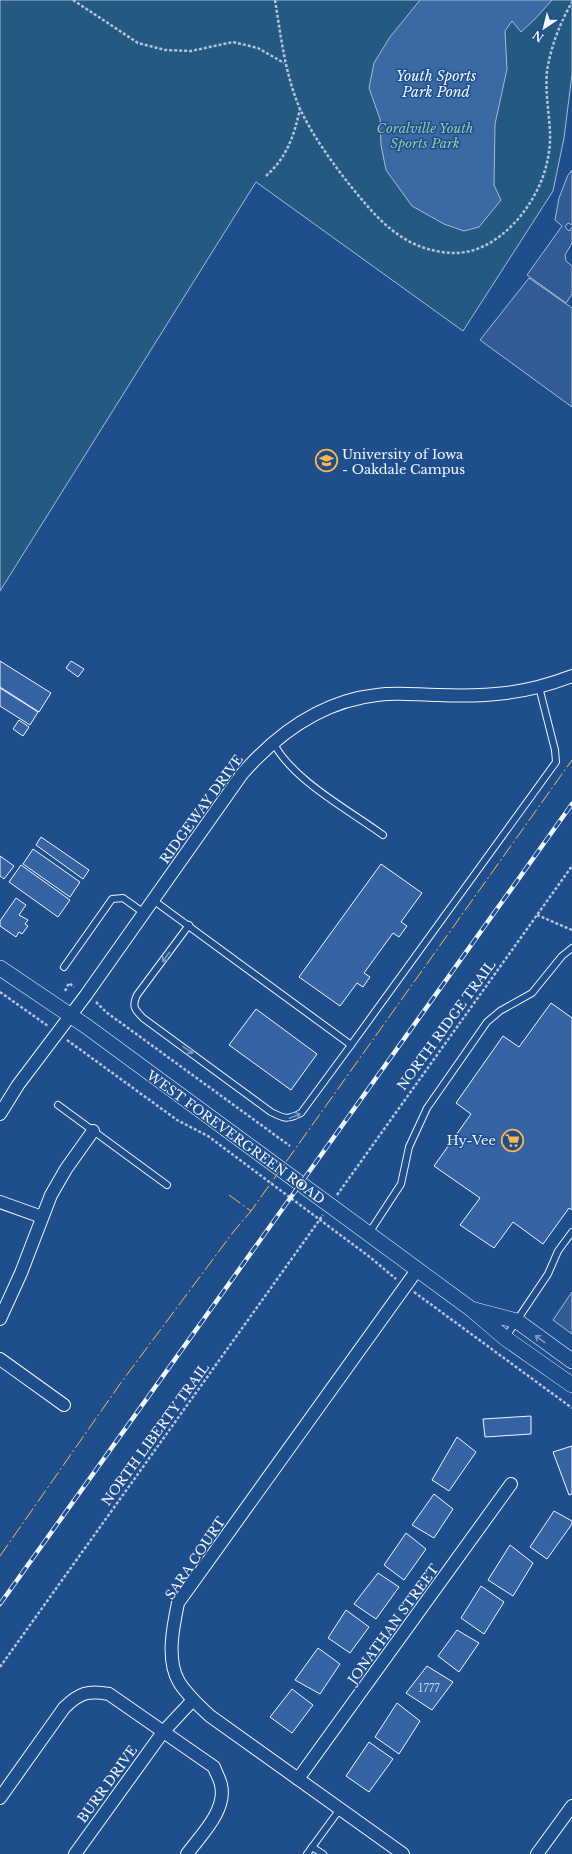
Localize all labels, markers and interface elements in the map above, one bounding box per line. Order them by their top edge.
north arrow [524,8,564,48]
text: N [529,27,547,45]
water label: Youth Sports Park Pond [396,67,476,101]
park label: Coralville Youth Sports Park [377,120,473,152]
place label: University of Iowa - Oakdale Campus [342,446,465,478]
school or university icon: University of Iowa - Oakdale Campus [314,448,340,474]
street label: RIDGEWAY DRIVE [156,751,247,867]
one-way arrow [161,951,170,962]
street label: NORTH RIDGE TRAIL [394,957,500,1094]
one-way arrow [182,1046,193,1054]
street label: WEST FOREVERGREEN ROAD [142,1066,328,1208]
one-way arrow [288,1111,300,1119]
supermarket icon: Hy-Vee [499,1127,525,1153]
place label: Hy-Vee [447,1132,496,1149]
one-way arrow [535,1334,546,1343]
street label: NORTH LIBERTY TRAIL [98,1359,213,1509]
street label: SARA COURT [162,1513,230,1603]
street label: JONATHAN STREET [343,1561,443,1689]
house number: 1777 [418,1681,440,1695]
street label: BURR DRIVE [74,1742,141,1826]

